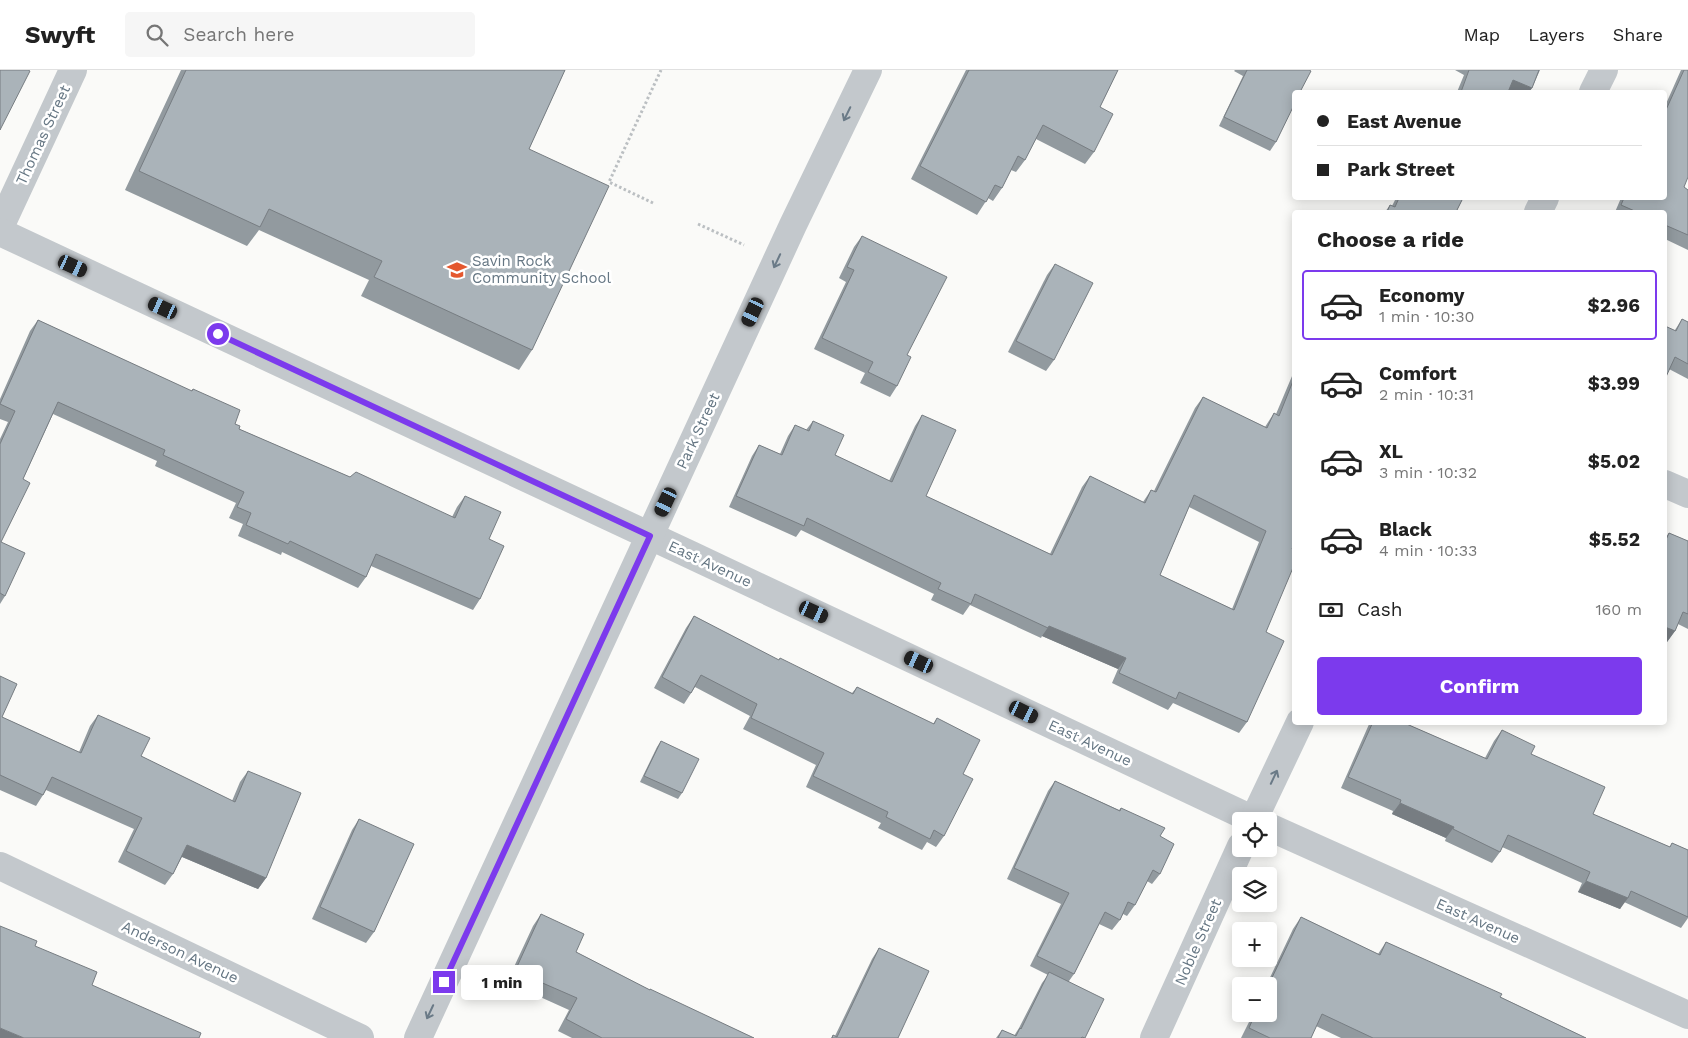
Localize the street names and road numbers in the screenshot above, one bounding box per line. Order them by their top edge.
street label: Thomas Street [12,82,74,188]
street label: Park Street [672,389,724,472]
street label: East Avenue [665,537,755,591]
street label: East Avenue [1045,716,1135,770]
street label: Noble Street [1171,895,1225,988]
street label: East Avenue [1433,895,1523,947]
street label: Anderson Avenue [119,917,241,987]

